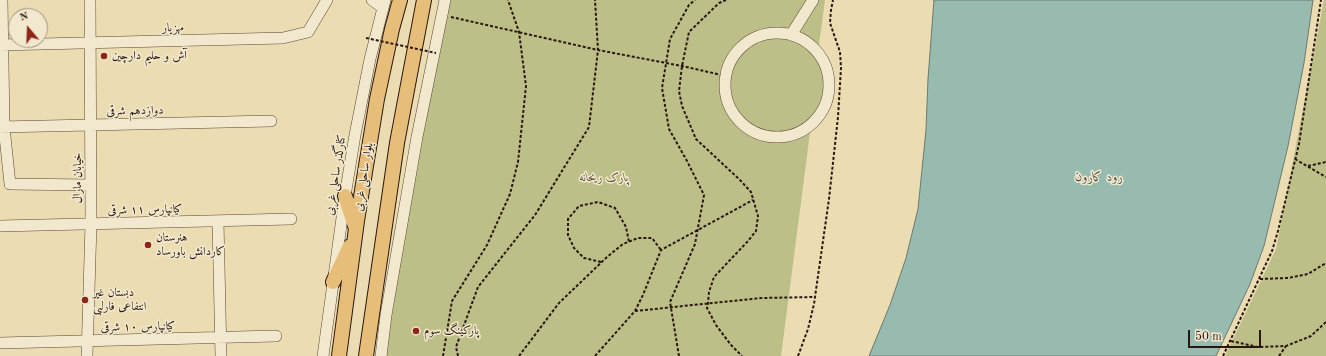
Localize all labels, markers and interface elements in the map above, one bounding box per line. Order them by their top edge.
north arrow [8,8,48,48]
text: N [18,11,30,24]
street label: مهزیار [162,21,184,35]
place label: آش و حلیم دارچین [112,49,187,63]
marker: آش و حلیم دارچین [99,51,109,61]
street label: دوازدهم شرقی [106,103,164,119]
street label: کنارگذر ساحلی غربی [323,134,349,216]
street label: بلوار ساحلی غربی [351,142,377,212]
street label: خیابان مارال [71,153,85,203]
water label: رود کارون [1075,170,1123,186]
park label: پارک ریحانه [580,171,628,185]
street label: کیانپارس ۱۱ شرقی [108,202,182,218]
place label: هنرستان کاردانش باورساد [156,231,225,259]
marker: هنرستان کاردانش باورساد [143,240,153,250]
place label: دبستان غیر انتفاعی فارلبی [93,286,146,314]
marker: دبستان غیر انتفاعی فارلبی [80,295,90,305]
street label: کیانپارس ۱۰ شرقی [101,319,175,335]
scale bar [1190,322,1263,348]
place label: پارکینگ سوم [424,324,479,338]
marker: پارکینگ سوم [411,326,421,336]
text: 50 m [1195,331,1222,343]

